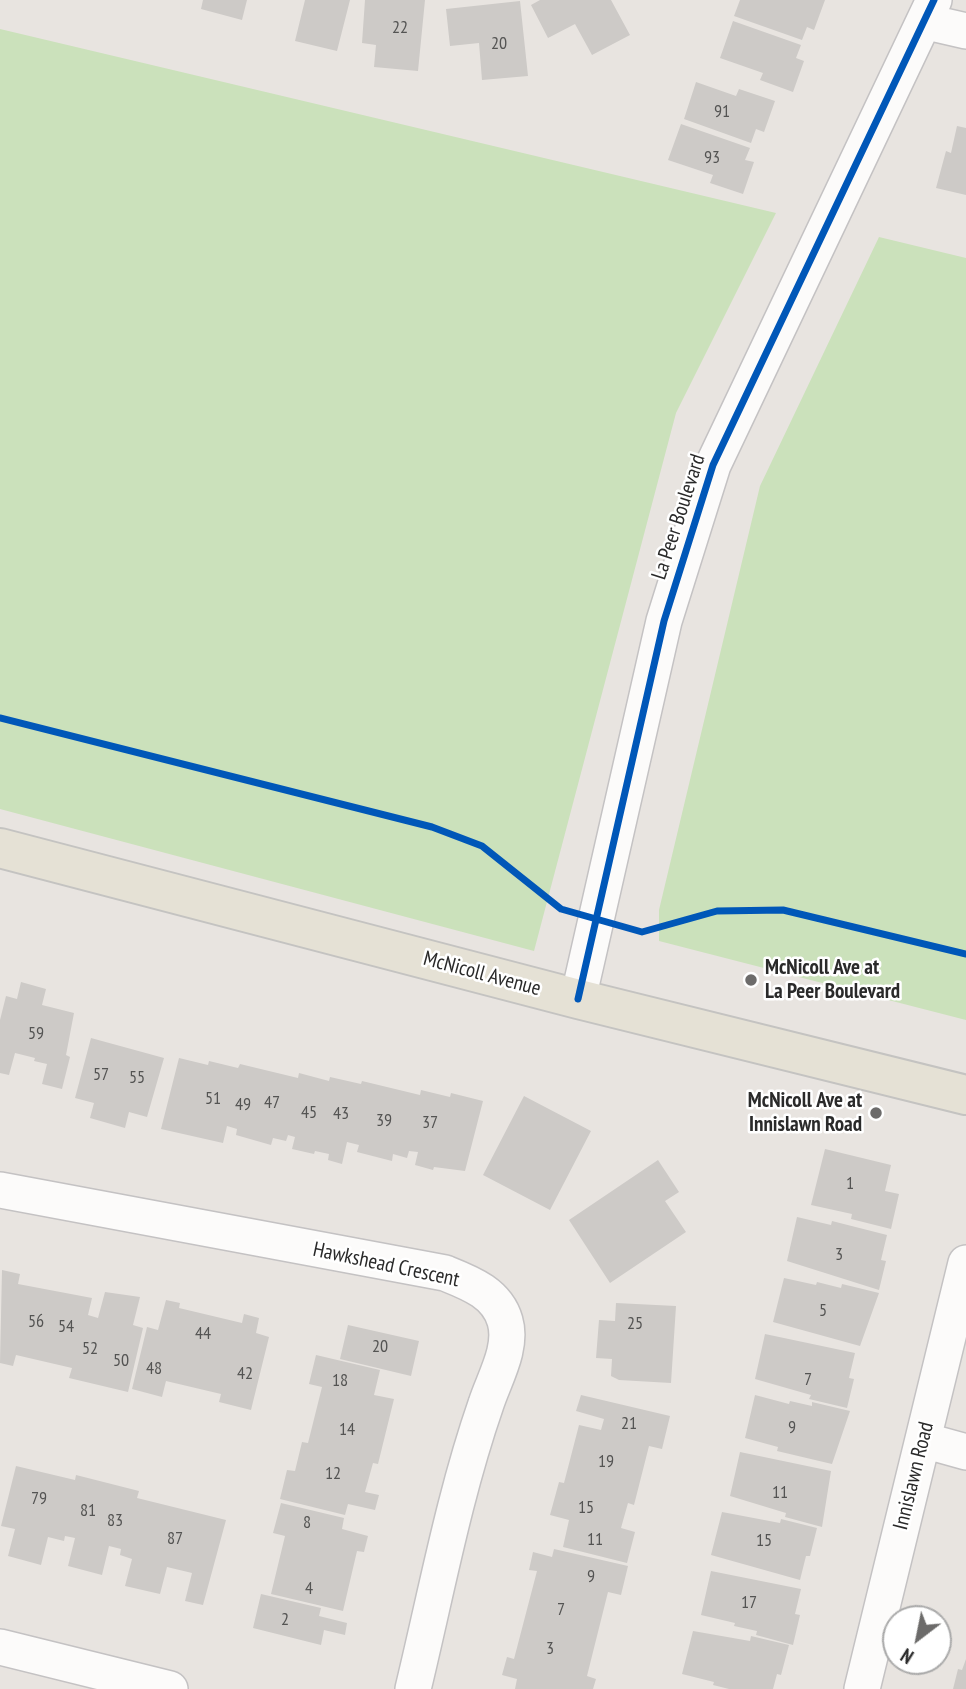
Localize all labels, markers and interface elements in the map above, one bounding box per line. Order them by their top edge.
house number: 22 [392,17,408,39]
house number: 20 [491,33,507,55]
house number: 91 [714,101,730,123]
house number: 93 [704,147,720,169]
street label: La Peer Boulevard [647,451,711,583]
street label: McNicoll Avenue [421,946,543,1002]
place label: McNicoll Ave at La Peer Boulevard [765,955,900,1005]
marker: McNicoll Ave at La Peer Boulevard [743,972,759,988]
house number: 59 [28,1023,44,1045]
house number: 57 [93,1064,109,1086]
house number: 55 [129,1067,145,1089]
house number: 51 [205,1088,221,1110]
place label: McNicoll Ave at Innislawn Road [748,1088,862,1138]
house number: 47 [264,1092,280,1114]
house number: 49 [235,1094,251,1116]
house number: 45 [301,1102,317,1124]
house number: 43 [333,1103,349,1125]
marker: McNicoll Ave at Innislawn Road [868,1105,884,1121]
house number: 39 [376,1110,392,1132]
house number: 37 [422,1112,438,1134]
house number: 1 [846,1173,854,1195]
street label: Hawkshead Crescent [311,1237,461,1293]
house number: 3 [835,1244,843,1266]
house number: 5 [819,1300,827,1322]
house number: 56 [28,1311,44,1333]
house number: 25 [627,1313,643,1335]
house number: 54 [58,1316,74,1338]
house number: 44 [195,1323,211,1345]
house number: 20 [372,1336,388,1358]
house number: 52 [82,1338,98,1360]
house number: 50 [113,1350,129,1372]
house number: 48 [146,1358,162,1380]
house number: 42 [237,1363,253,1385]
house number: 7 [804,1369,812,1391]
house number: 18 [332,1370,348,1392]
house number: 21 [621,1413,637,1435]
house number: 9 [788,1417,796,1439]
house number: 14 [339,1419,355,1441]
street label: Innislawn Road [888,1420,940,1532]
house number: 19 [598,1451,614,1473]
house number: 12 [325,1463,341,1485]
house number: 11 [772,1482,788,1504]
house number: 79 [31,1488,47,1510]
house number: 15 [578,1497,594,1519]
house number: 81 [80,1500,96,1522]
house number: 83 [107,1510,123,1532]
house number: 8 [303,1512,311,1534]
house number: 87 [167,1528,183,1550]
house number: 11 [587,1529,603,1551]
house number: 15 [756,1530,772,1552]
house number: 9 [587,1566,595,1588]
house number: 4 [305,1578,313,1600]
house number: 17 [741,1592,757,1614]
house number: 7 [557,1599,565,1621]
north arrow [882,1605,952,1675]
house number: 2 [281,1609,289,1631]
house number: 3 [546,1638,554,1660]
text: N [896,1643,918,1669]

